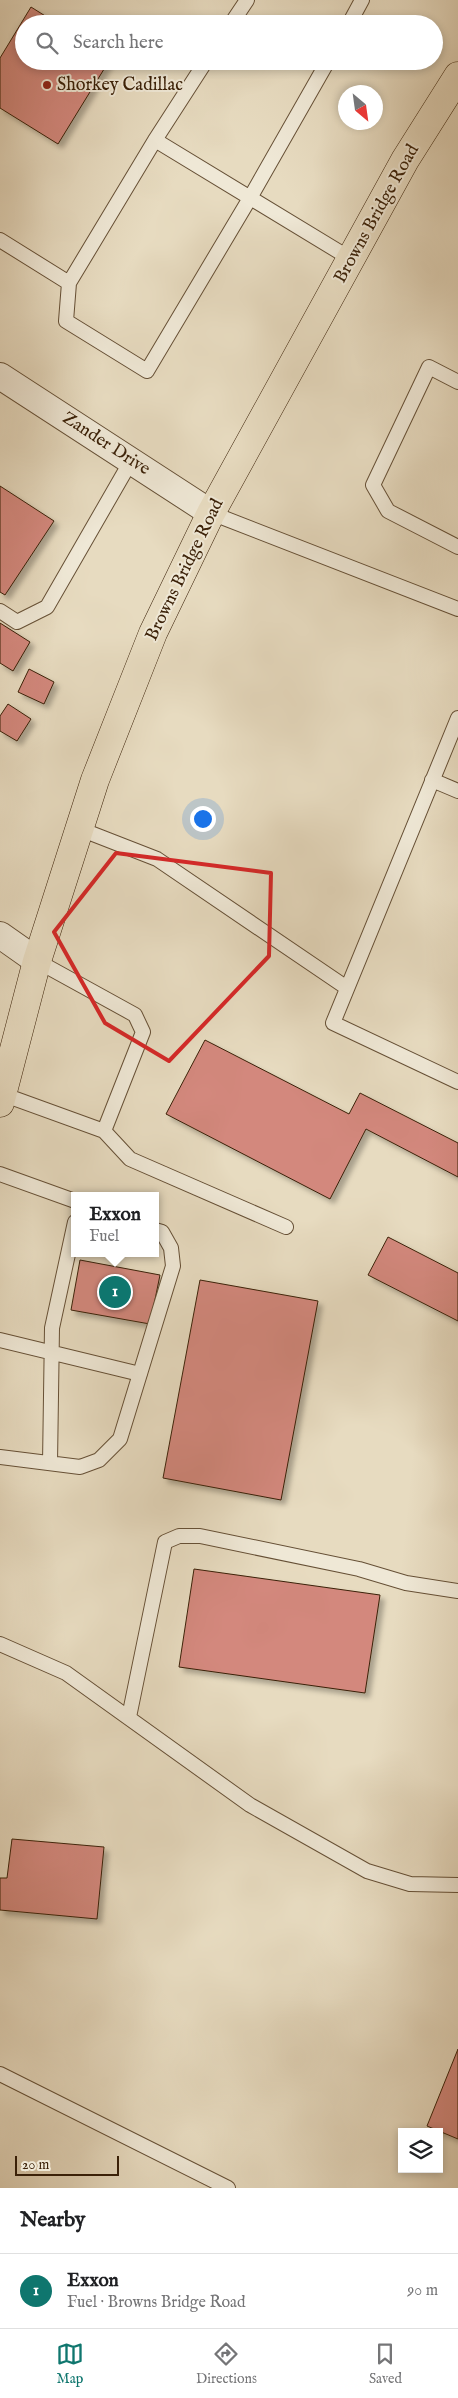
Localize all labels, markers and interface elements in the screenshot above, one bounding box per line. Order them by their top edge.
search box [15,15,443,70]
icon: search [33,29,61,57]
text: Search here [73,31,164,55]
place label: Shorkey Cadillac [57,74,183,97]
marker: Shorkey Cadillac [41,79,53,91]
north arrow [338,85,383,130]
street label: Browns Bridge Road [329,140,425,287]
street label: Zander Drive [58,407,154,481]
street label: Browns Bridge Road [141,495,230,645]
your location [190,806,216,832]
popup [71,1192,159,1257]
text: Exxon [89,1203,141,1227]
text: Fuel [89,1227,119,1247]
pin: 1 [99,1273,131,1311]
map controls [398,2128,443,2173]
button: layers [398,2128,443,2173]
scale bar [15,2153,119,2176]
text: 20 m [22,2156,49,2174]
text: Nearby [20,2207,85,2234]
text: Exxon [67,2269,119,2293]
text: 1 [33,2281,39,2301]
text: 90 m [407,2281,438,2301]
text: Fuel · Browns Bridge Road [67,2293,246,2313]
tab: Map [56,2340,84,2388]
tab: Directions [196,2340,257,2388]
tab: Saved [369,2340,402,2388]

